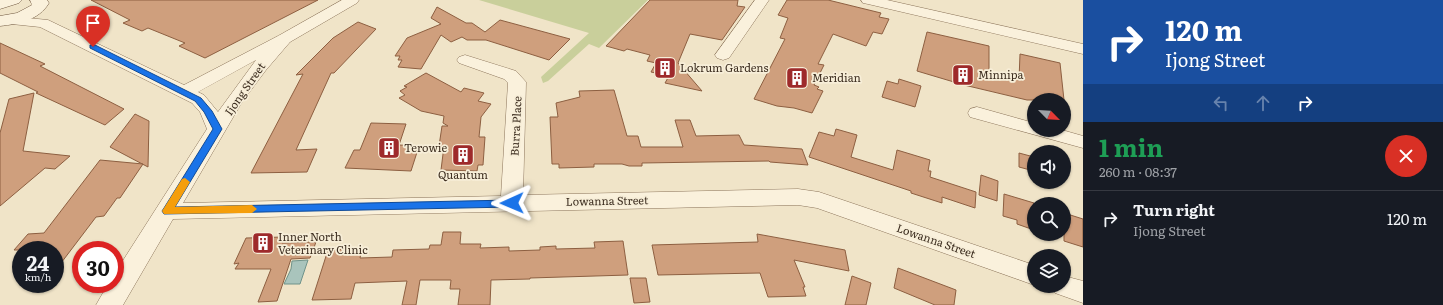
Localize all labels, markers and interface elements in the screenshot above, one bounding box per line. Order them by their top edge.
pin [76,6,110,47]
text: 120 m [1165,8,1242,50]
icon: arrive [82,12,104,34]
icon: right [1099,16,1151,68]
text: Ijong Street [1165,46,1265,73]
building icon: Lokrum Gardens [652,55,678,81]
street label: Ijong Street [220,58,269,118]
place label: Lokrum Gardens [680,59,769,75]
building icon: Minnipa [950,62,976,88]
building icon: Meridian [784,65,810,91]
place label: Minnipa [978,66,1023,82]
place label: Meridian [812,69,861,85]
icon: left [1210,92,1232,114]
icon: ahead [1252,92,1274,114]
icon: right [1294,92,1316,114]
north arrow [1027,93,1071,137]
map controls [1027,93,1071,293]
street label: Burra Place [505,95,525,156]
text: 1 min [1099,129,1163,164]
building icon: Terowie [376,135,402,161]
button: close [1385,135,1427,177]
place label: Terowie [404,139,447,155]
building icon: Quantum [450,142,476,168]
button: sound [1027,145,1071,189]
text: 260 m · 08:37 [1099,162,1177,181]
place label: Quantum [438,166,488,182]
position arrow [491,182,533,224]
street label: Lowanna Street [566,191,649,209]
button: search [1027,197,1071,241]
text: Turn right [1133,198,1215,221]
text: 120 m [1387,207,1427,230]
icon: right [1099,208,1121,230]
street label: Lowanna Street [895,219,978,261]
text: Ijong Street [1133,221,1205,240]
place label: Inner North Veterinary Clinic [278,228,368,257]
building icon: Inner North Veterinary Clinic [250,230,276,256]
speed limit sign: 30 [72,241,124,293]
text: 24 [27,247,49,277]
button: layers [1027,249,1071,293]
text: km/h [25,269,51,284]

